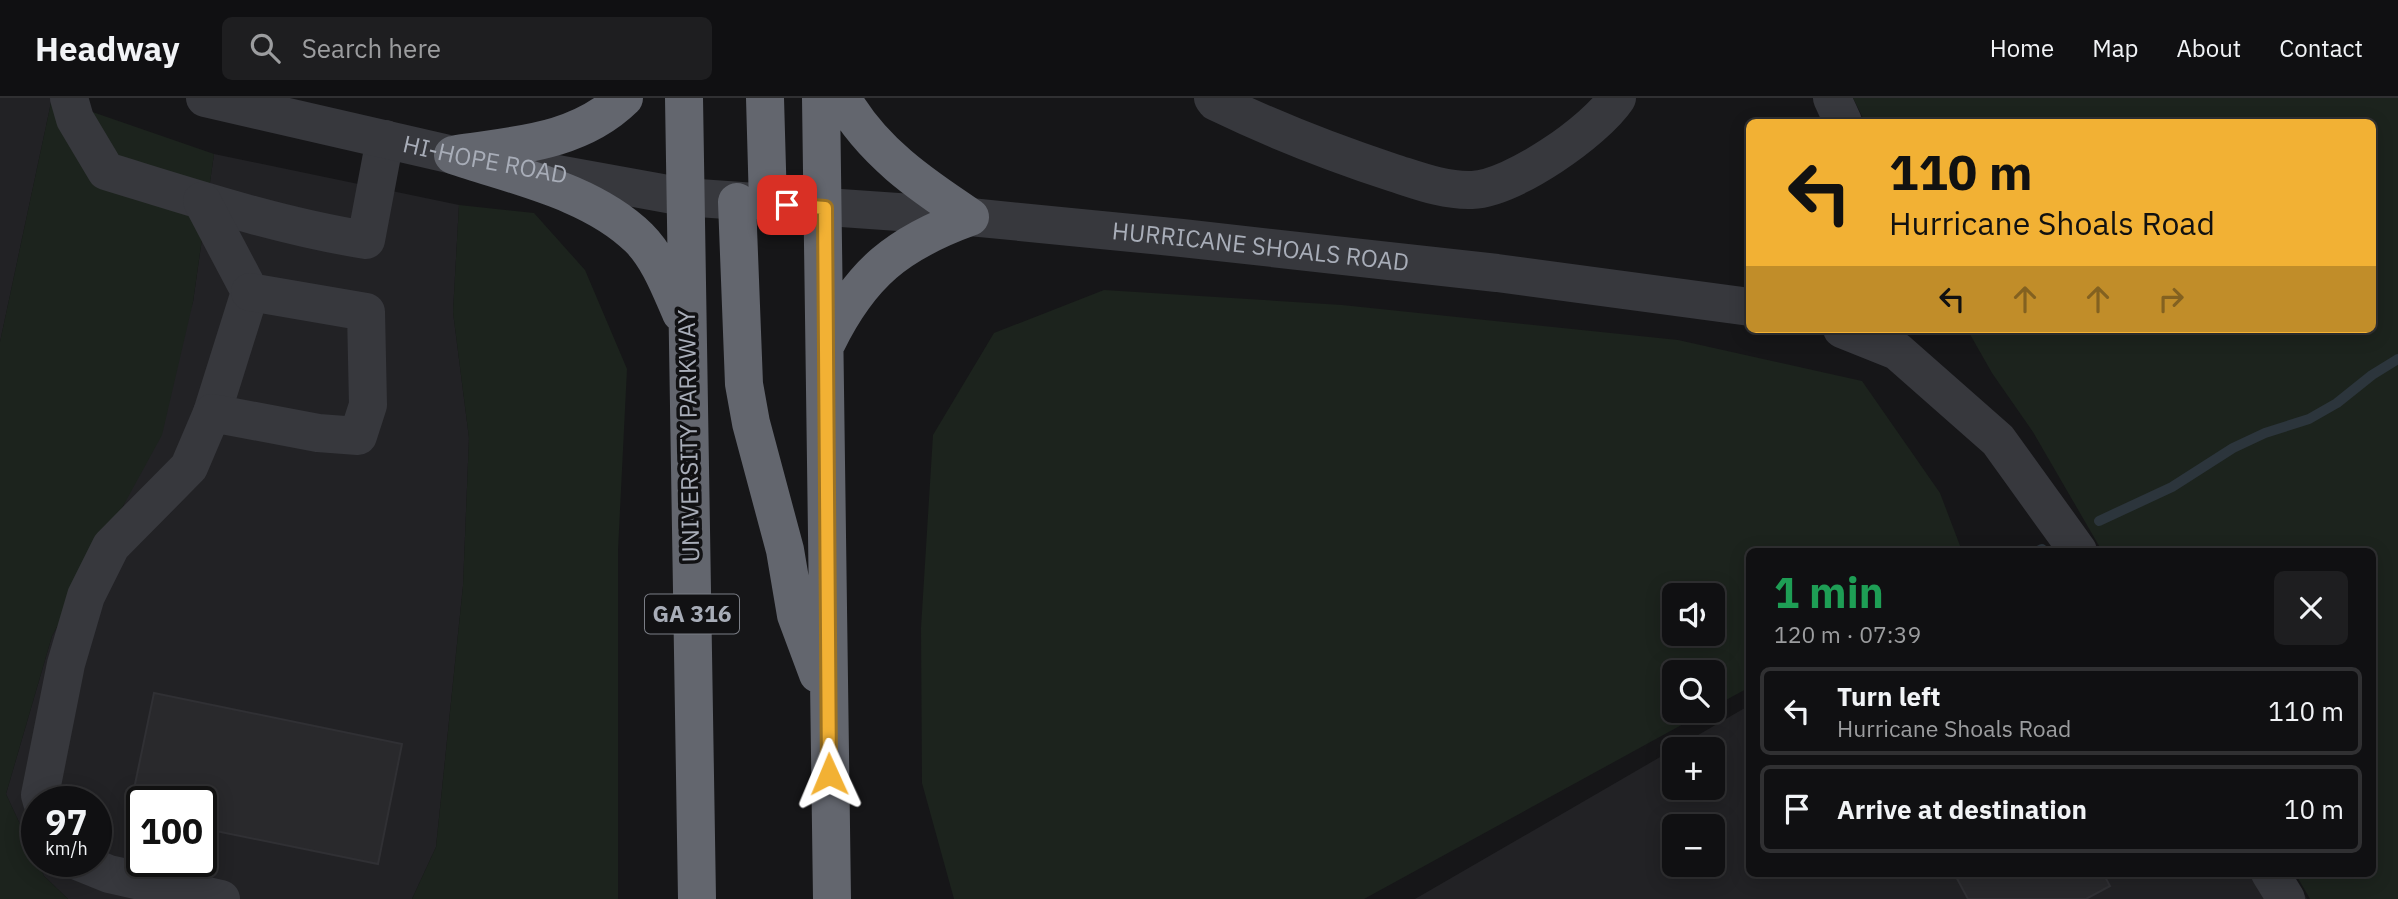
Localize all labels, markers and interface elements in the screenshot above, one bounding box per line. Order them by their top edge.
search box [222,17,712,80]
text: Headway [35,27,180,70]
icon: search [246,29,284,67]
text: Search here [302,31,441,65]
text: Home [1990,32,2054,64]
text: Map [2092,32,2138,64]
text: About [2176,32,2241,64]
text: Contact [2279,32,2363,64]
street label: HI-HOPE ROAD [400,127,570,191]
text: 110 m [1889,140,2033,203]
icon: left [1774,147,1865,238]
pin [757,175,817,235]
icon: arrive [768,186,806,224]
text: Hurricane Shoals Road [1889,202,2215,244]
street label: HURRICANE SHOALS ROAD [1111,214,1411,278]
icon: left [1933,280,1971,318]
icon: ahead [2006,280,2044,318]
icon: ahead [2079,280,2117,318]
icon: right [2152,280,2190,318]
street label: UNIVERSITY PARKWAY [670,309,706,563]
text: 1 min [1774,565,1884,620]
button: close [2274,571,2348,645]
map controls [1662,583,1725,877]
button: sound [1662,583,1725,646]
road number: GA 316 [645,594,739,634]
text: 120 m · 07:39 [1774,619,1921,649]
button: search [1662,660,1725,723]
text: Turn left [1837,679,1940,713]
icon: left [1778,692,1816,730]
text: 110 m [2268,694,2344,728]
text: Hurricane Shoals Road [1837,713,2071,743]
position arrow [792,737,866,811]
button: + [1662,737,1725,800]
speed limit sign: 100 [126,786,217,877]
icon: arrive [1778,790,1816,828]
text: Arrive at destination [1837,792,2087,826]
text: 10 m [2284,792,2344,826]
text: 97 [45,799,88,845]
button: − [1662,814,1725,877]
text: km/h [45,837,88,860]

